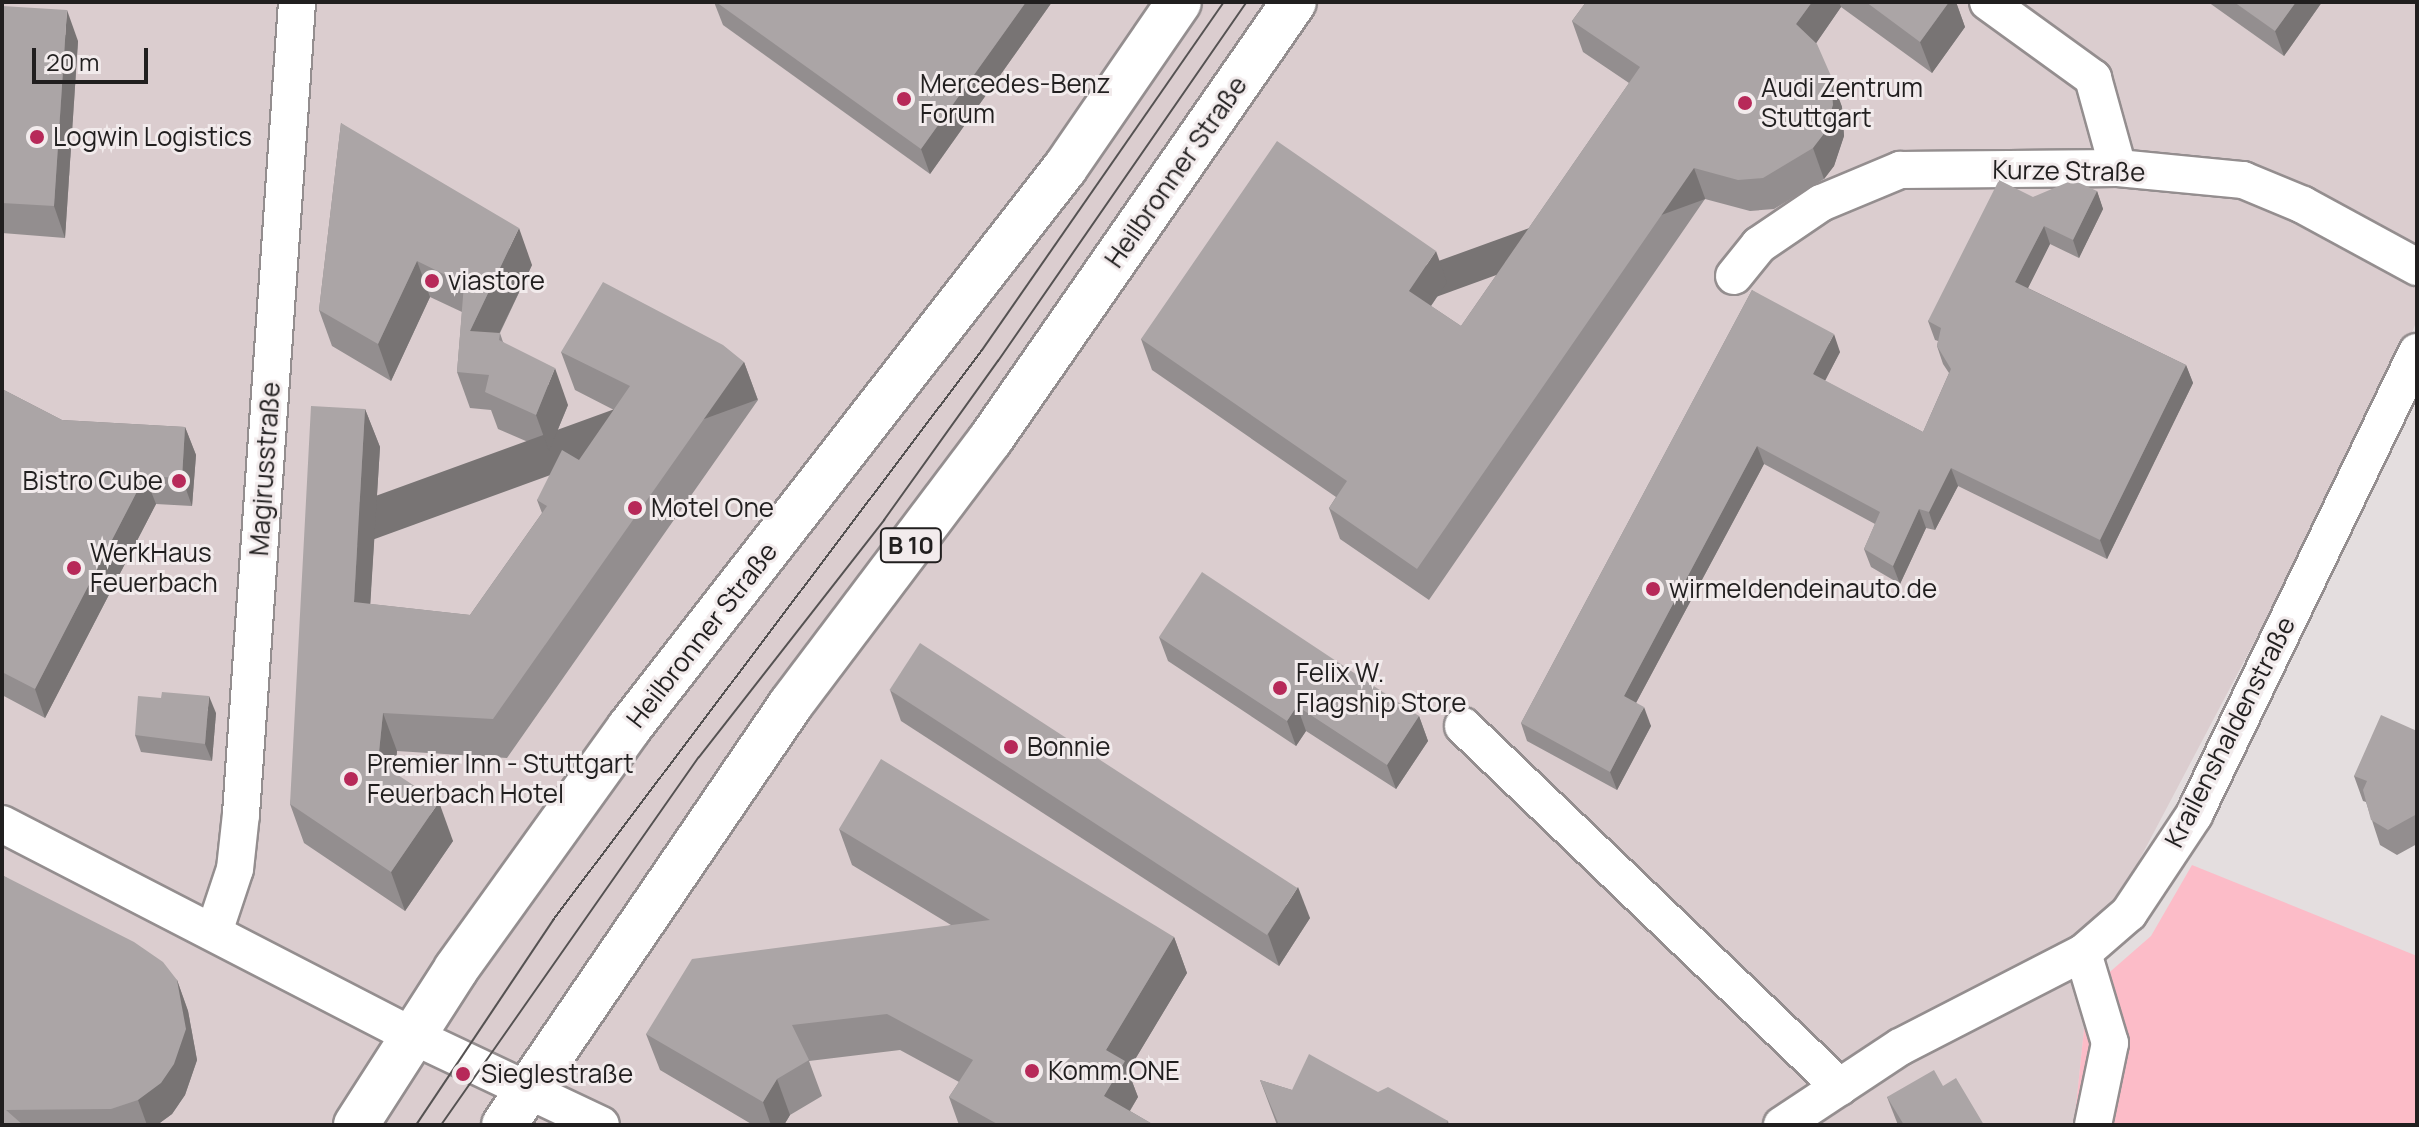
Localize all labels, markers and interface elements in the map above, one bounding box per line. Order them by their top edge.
scale bar [36,32,152,82]
text: 20 m [46,45,99,78]
place label: Mercedes-Benz Forum [920,68,1110,130]
street label: Heilbronner Straße [1098,70,1254,274]
place label: Audi Zentrum Stuttgart [1761,72,1923,134]
marker: Mercedes-Benz Forum [895,90,913,108]
marker: Audi Zentrum Stuttgart [1736,94,1754,112]
place label: Logwin Logistics [53,121,252,153]
marker: Logwin Logistics [28,128,46,146]
street label: Kurze Straße [1992,154,2146,188]
place label: viastore [448,265,545,297]
marker: viastore [423,272,441,290]
street label: Magirusstraße [243,381,287,557]
place label: Bistro Cube [23,465,163,497]
marker: Bistro Cube [170,472,188,490]
place label: Motel One [651,492,774,524]
marker: Motel One [626,499,644,517]
road number: B 10 [879,525,943,565]
street label: Heilbronner Straße [620,536,784,734]
place label: WerkHaus Feuerbach [90,537,218,598]
marker: WerkHaus Feuerbach [65,559,83,577]
place label: wirmeldendeinauto.de [1669,573,1937,605]
marker: wirmeldendeinauto.de [1644,580,1662,598]
street label: Krailenshaldenstraße [2158,612,2302,852]
place label: Felix W. Flagship Store [1296,657,1466,718]
marker: Felix W. Flagship Store [1271,679,1289,697]
place label: Bonnie [1027,731,1110,763]
marker: Bonnie [1002,738,1020,756]
place label: Premier Inn - Stuttgart Feuerbach Hotel [367,748,634,810]
marker: Premier Inn - Stuttgart Feuerbach Hotel [342,770,360,788]
place label: Komm.ONE [1048,1055,1180,1087]
place label: Sieglestraße [481,1058,633,1090]
marker: Komm.ONE [1023,1062,1041,1080]
marker: Sieglestraße [452,1063,474,1085]

